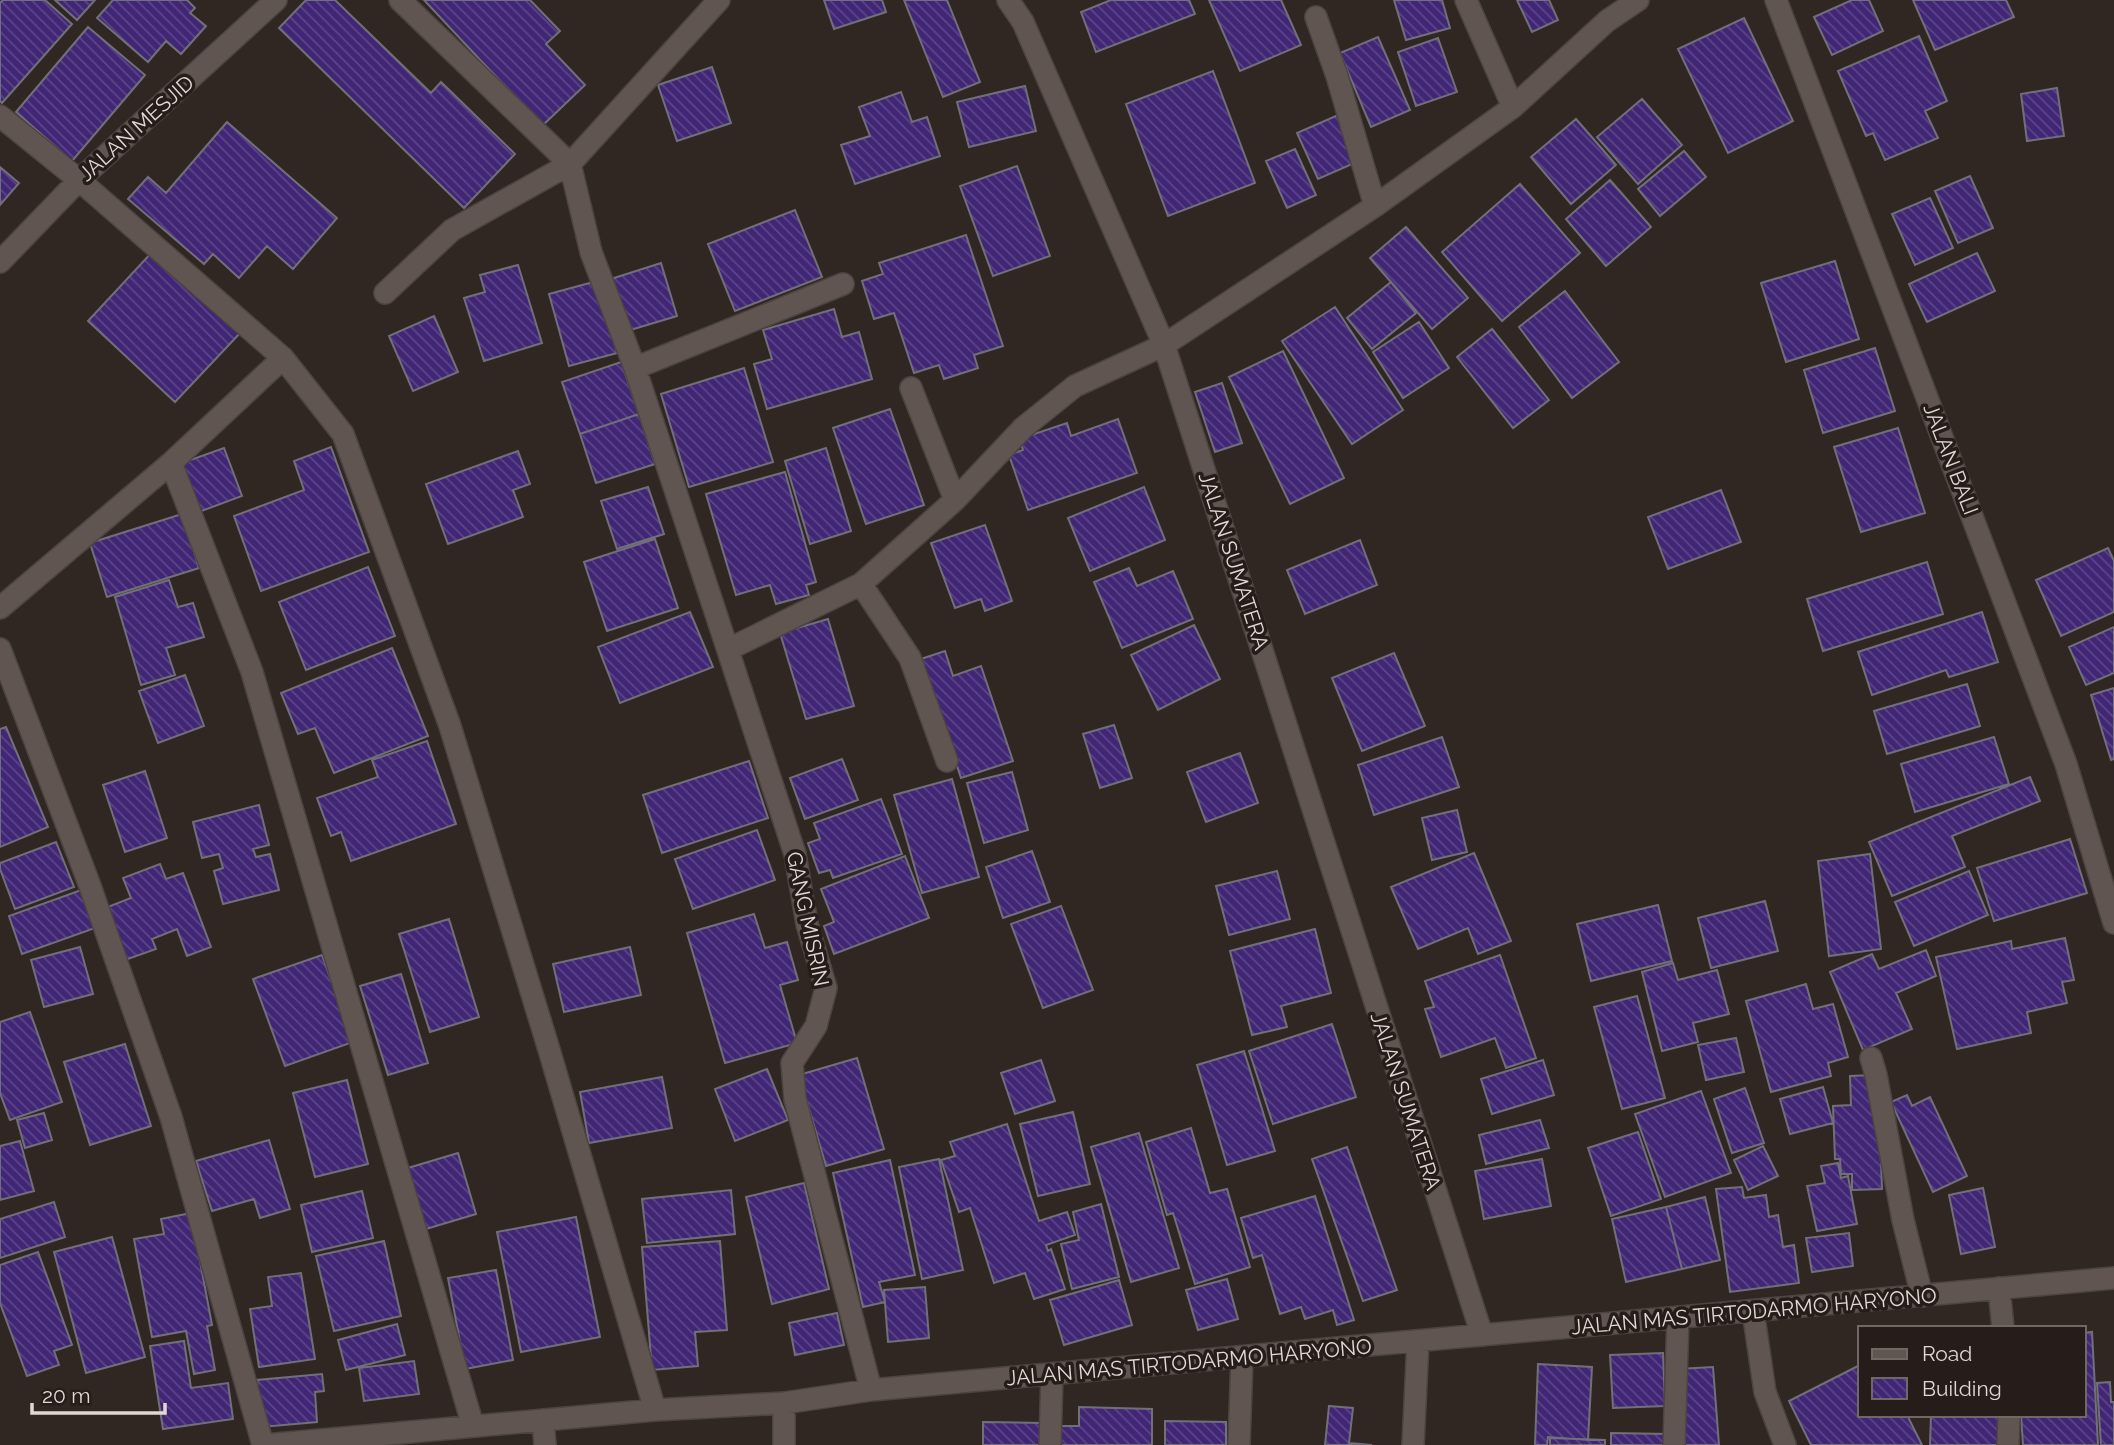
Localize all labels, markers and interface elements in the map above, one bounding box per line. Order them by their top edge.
street label: JALAN MESJID [73,70,199,186]
street label: JALAN BALI [1918,400,1984,518]
street label: JALAN SUMATERA [1193,469,1275,653]
street label: GANG MISRIN [781,849,835,989]
street label: JALAN SUMATERA [1365,1009,1447,1193]
street label: JALAN MAS TIRTODARMO HARYONO [1570,1283,1938,1339]
legend [1858,1326,2086,1417]
street label: JALAN MAS TIRTODARMO HARYONO [1005,1334,1373,1390]
text: Road [1922,1341,1972,1366]
scale bar [32,1372,164,1416]
text: Building [1922,1376,2002,1401]
text: 20 m [42,1383,90,1408]

